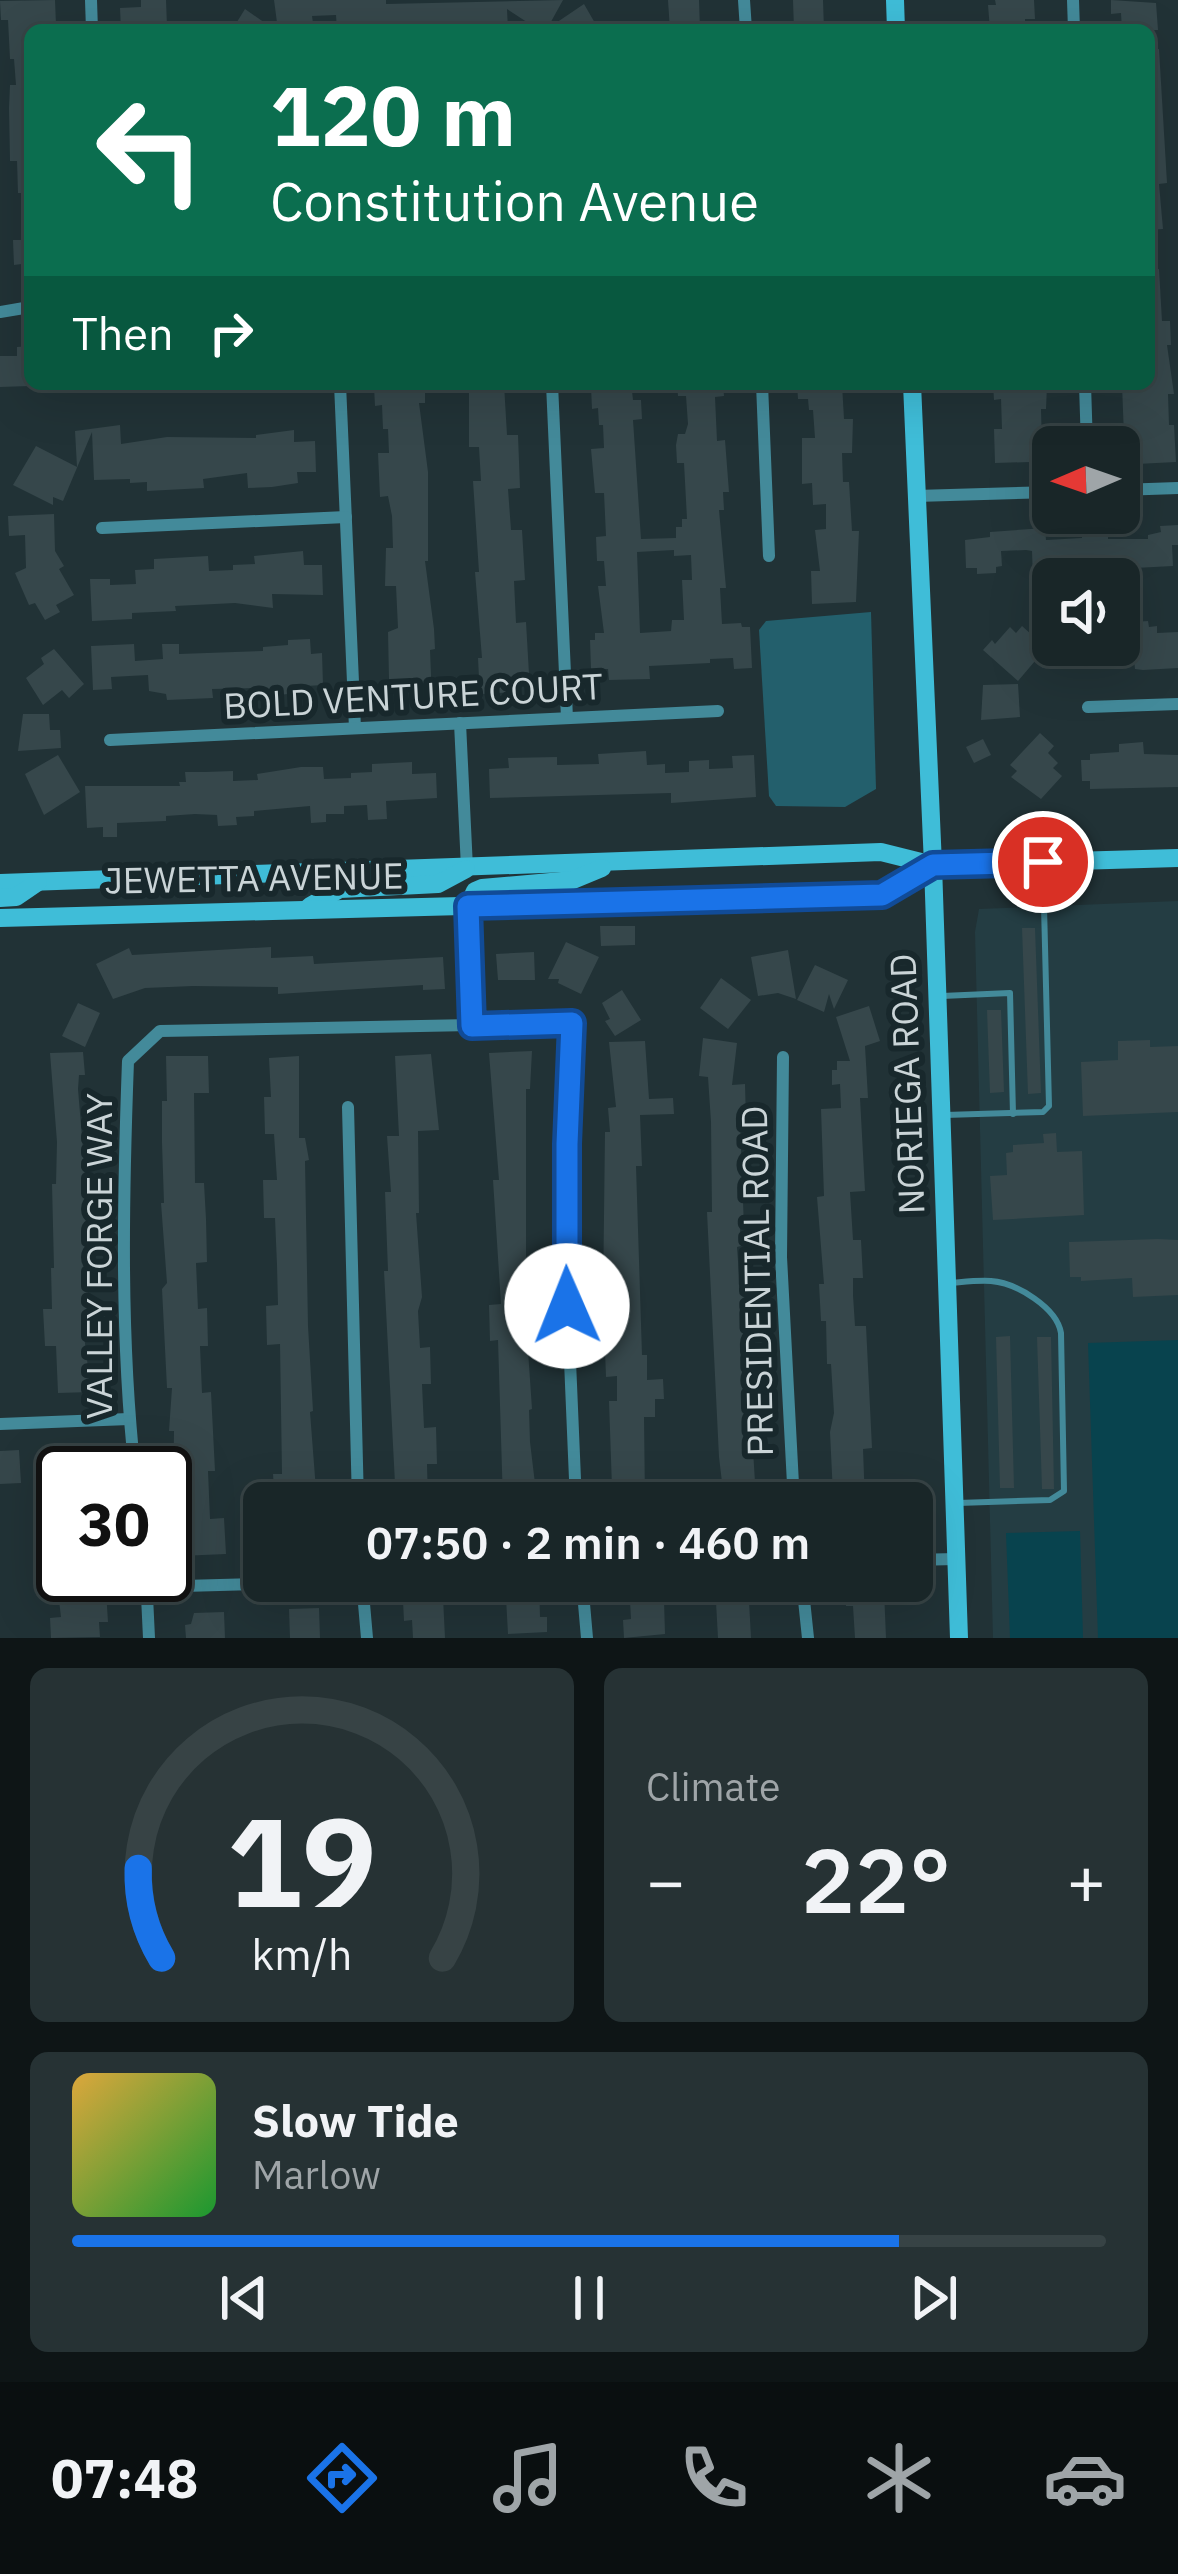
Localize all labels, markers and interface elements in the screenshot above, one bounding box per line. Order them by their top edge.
text: 120 m [270,60,516,169]
icon: left [72,72,228,228]
text: Constitution Avenue [270,166,759,236]
icon: right [198,300,264,366]
text: Then [72,304,174,362]
north arrow [1032,426,1140,534]
map controls [1032,426,1140,666]
button: sound [1032,558,1140,666]
street label: BOLD VENTURE COURT [222,662,604,729]
pin [992,811,1094,913]
icon: arrive [1010,829,1076,895]
street label: JEWETTA AVENUE [104,851,404,904]
street label: NORIEGA ROAD [878,953,935,1215]
street label: VALLEY FORGE WAY [75,1093,122,1419]
street label: PRESIDENTIAL ROAD [730,1105,783,1457]
position arrow [504,1243,630,1369]
speed limit sign: 30 [36,1446,192,1602]
text: 07:50 · 2 min · 460 m [366,1513,810,1571]
text: Climate [646,1761,780,1812]
text: 19 [227,1779,377,1941]
text: 22° [801,1821,951,1938]
text: − [646,1837,686,1923]
text: + [1066,1837,1106,1923]
text: km/h [252,1926,352,1982]
text: Slow Tide [252,2091,459,2149]
text: Marlow [252,2149,381,2200]
icon: previous [211,2265,277,2331]
icon: pause [556,2265,622,2331]
icon: next [901,2265,967,2331]
icon: directions [300,2436,384,2520]
icon: music [486,2436,570,2520]
icon: phone [672,2436,756,2520]
icon: climate [857,2436,941,2520]
icon: car [1043,2436,1127,2520]
text: 07:48 [51,2443,198,2513]

